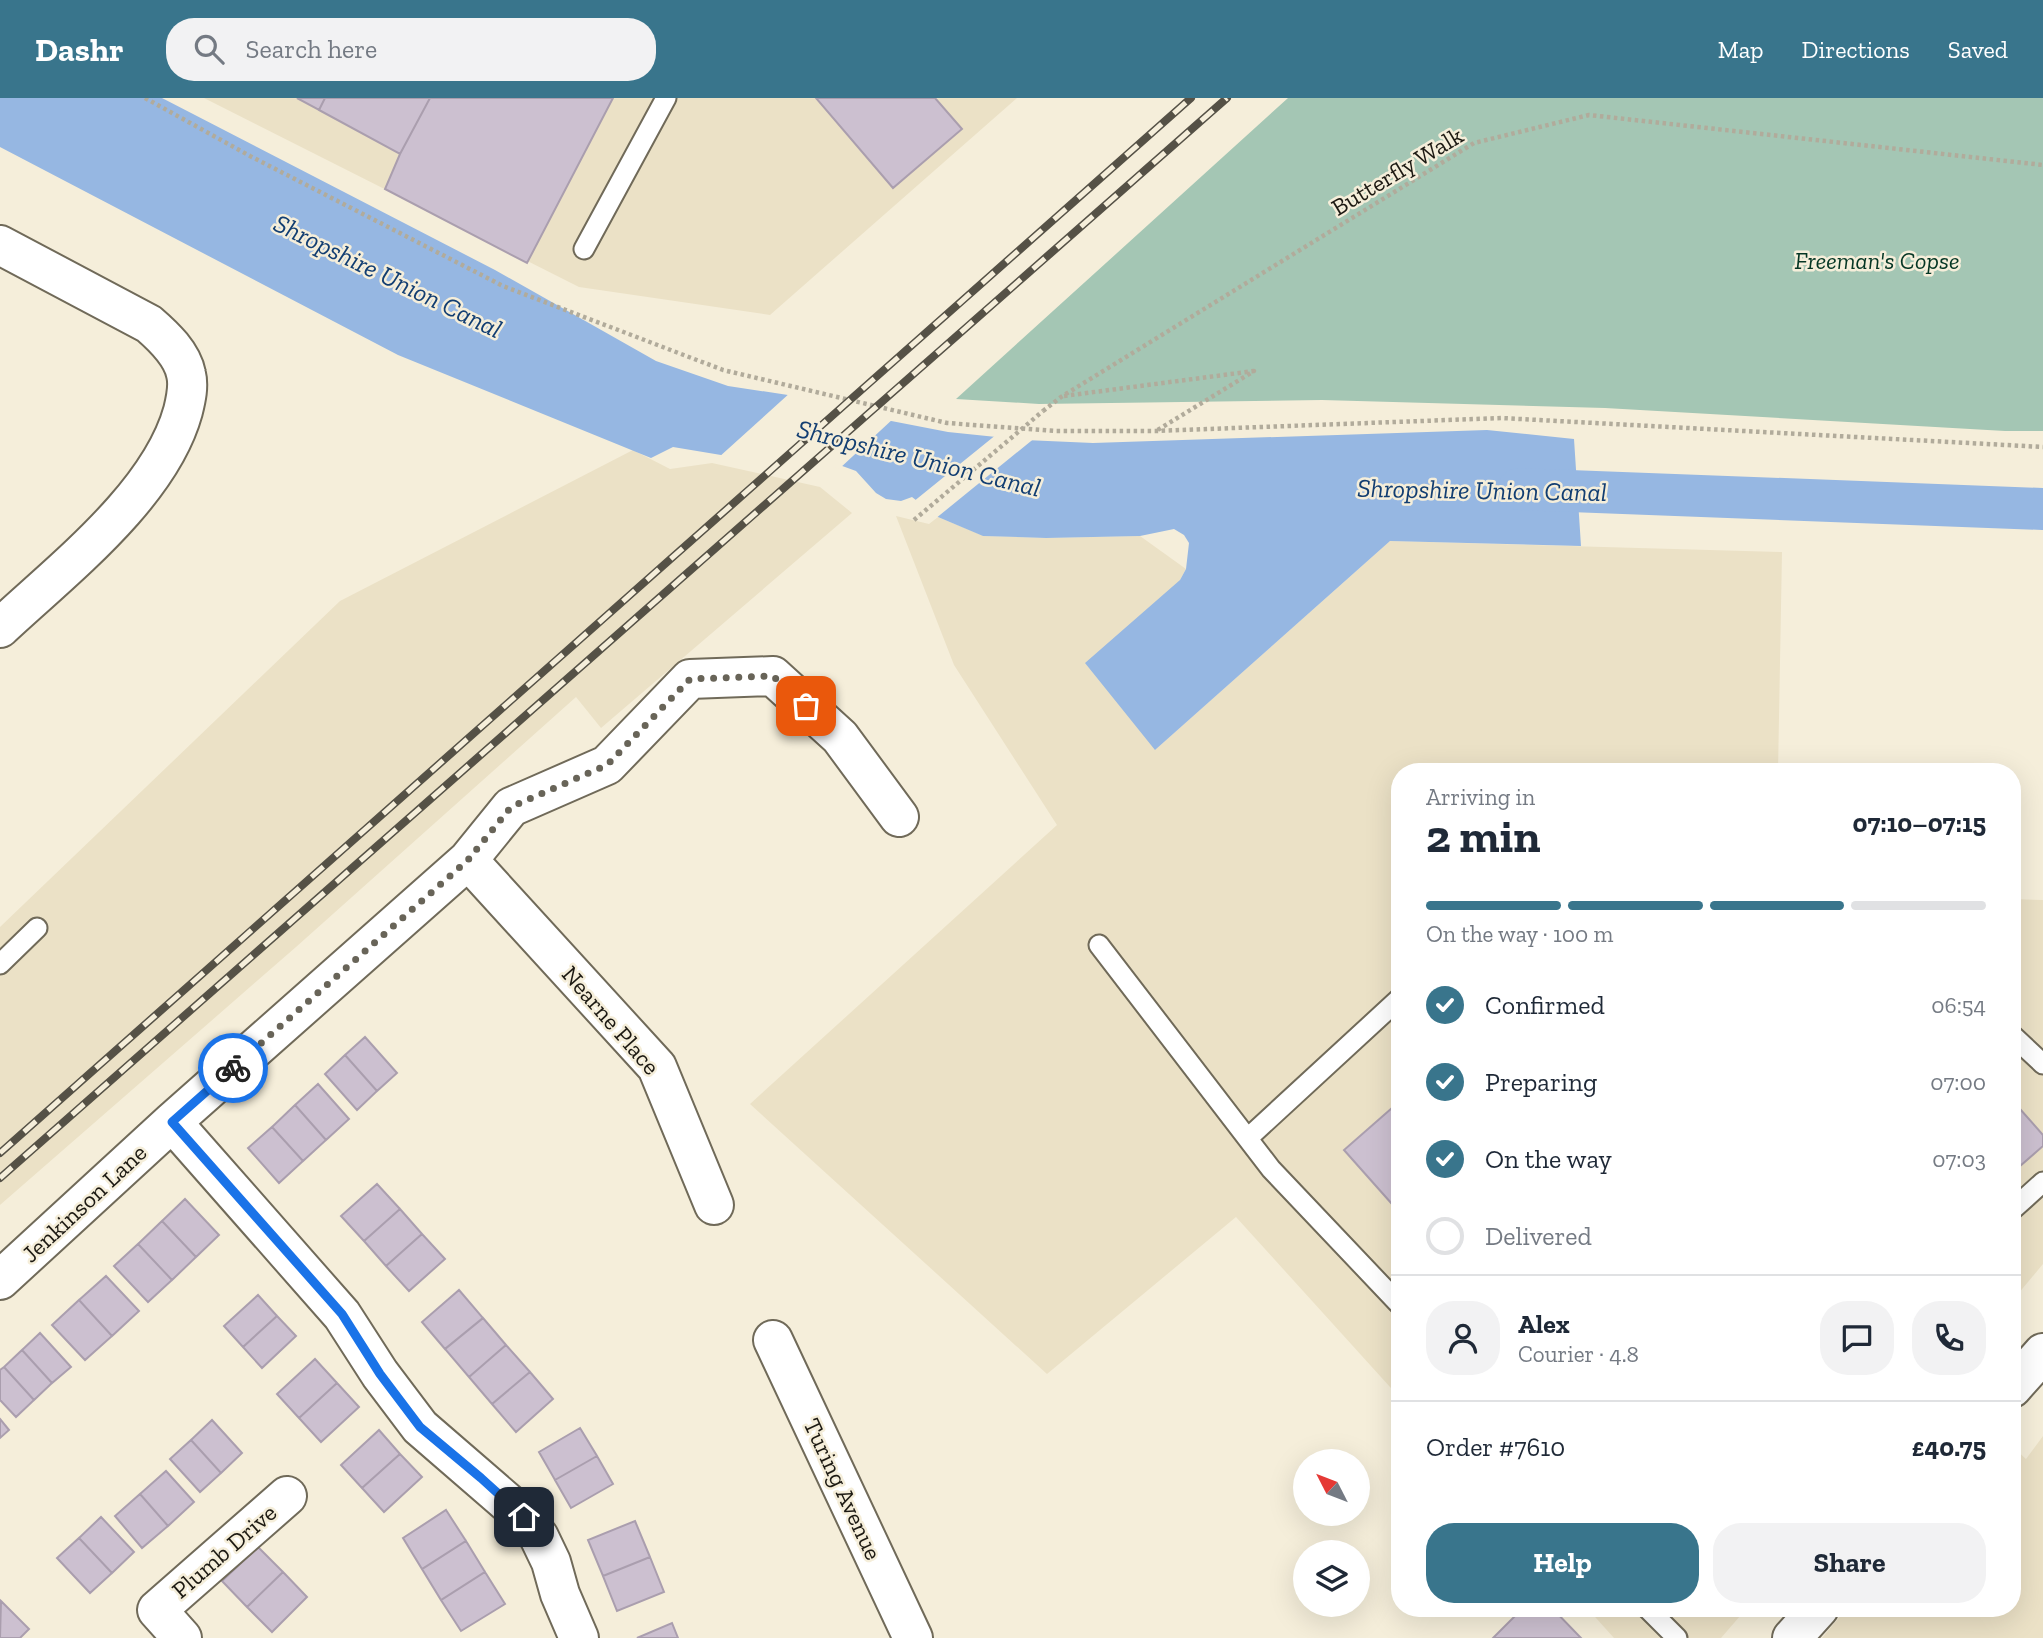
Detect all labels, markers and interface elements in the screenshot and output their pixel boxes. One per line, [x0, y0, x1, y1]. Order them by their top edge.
search box [166, 18, 656, 81]
text: Dashr [35, 30, 124, 69]
icon: search [190, 30, 228, 68]
text: Search here [246, 33, 377, 65]
text: Map [1718, 35, 1764, 64]
text: Directions [1802, 35, 1910, 64]
text: Saved [1948, 35, 2008, 64]
street label: Butterfly Walk [1326, 120, 1469, 222]
water label: Shropshire Union Canal [269, 207, 507, 345]
park label: Freeman's Copse [1795, 246, 1959, 275]
water label: Shropshire Union Canal [794, 412, 1044, 504]
water label: Shropshire Union Canal [1357, 472, 1607, 508]
pin [776, 676, 836, 736]
icon: bag [787, 687, 825, 725]
text: Arriving in [1426, 783, 1535, 811]
text: 07:10–07:15 [1853, 807, 1986, 839]
text: 2 min [1426, 809, 1541, 864]
text: On the way · 100 m [1426, 920, 1613, 948]
street label: Nearne Place [556, 960, 666, 1080]
icon: check [1426, 986, 1464, 1024]
text: Confirmed [1485, 989, 1605, 1021]
text: 06:54 [1931, 991, 1986, 1019]
courier [198, 1033, 268, 1103]
icon: bike [214, 1049, 252, 1087]
icon: check [1426, 1063, 1464, 1101]
text: Preparing [1485, 1066, 1597, 1098]
text: 07:00 [1930, 1068, 1986, 1096]
street label: Jenkinson Lane [16, 1138, 152, 1268]
icon: check [1426, 1140, 1464, 1178]
text: On the way [1485, 1143, 1612, 1175]
text: 07:03 [1932, 1145, 1986, 1173]
text: Delivered [1485, 1220, 1592, 1252]
button: person [1426, 1301, 1500, 1375]
button: chat [1820, 1301, 1894, 1375]
button: phone [1912, 1301, 1986, 1375]
text: Alex [1518, 1308, 1570, 1340]
text: Courier · 4.8 [1518, 1340, 1639, 1368]
street label: Turing Avenue [798, 1414, 888, 1564]
text: Order #7610 [1426, 1431, 1565, 1463]
text: £40.75 [1912, 1431, 1986, 1463]
north arrow [1293, 1449, 1370, 1526]
map controls [1293, 1449, 1370, 1617]
pin [494, 1487, 554, 1547]
street label: Plumb Drive [166, 1498, 282, 1604]
icon: home [505, 1498, 543, 1536]
button: Help [1426, 1523, 1699, 1603]
button: Share [1713, 1523, 1986, 1603]
button: layers [1293, 1540, 1370, 1617]

